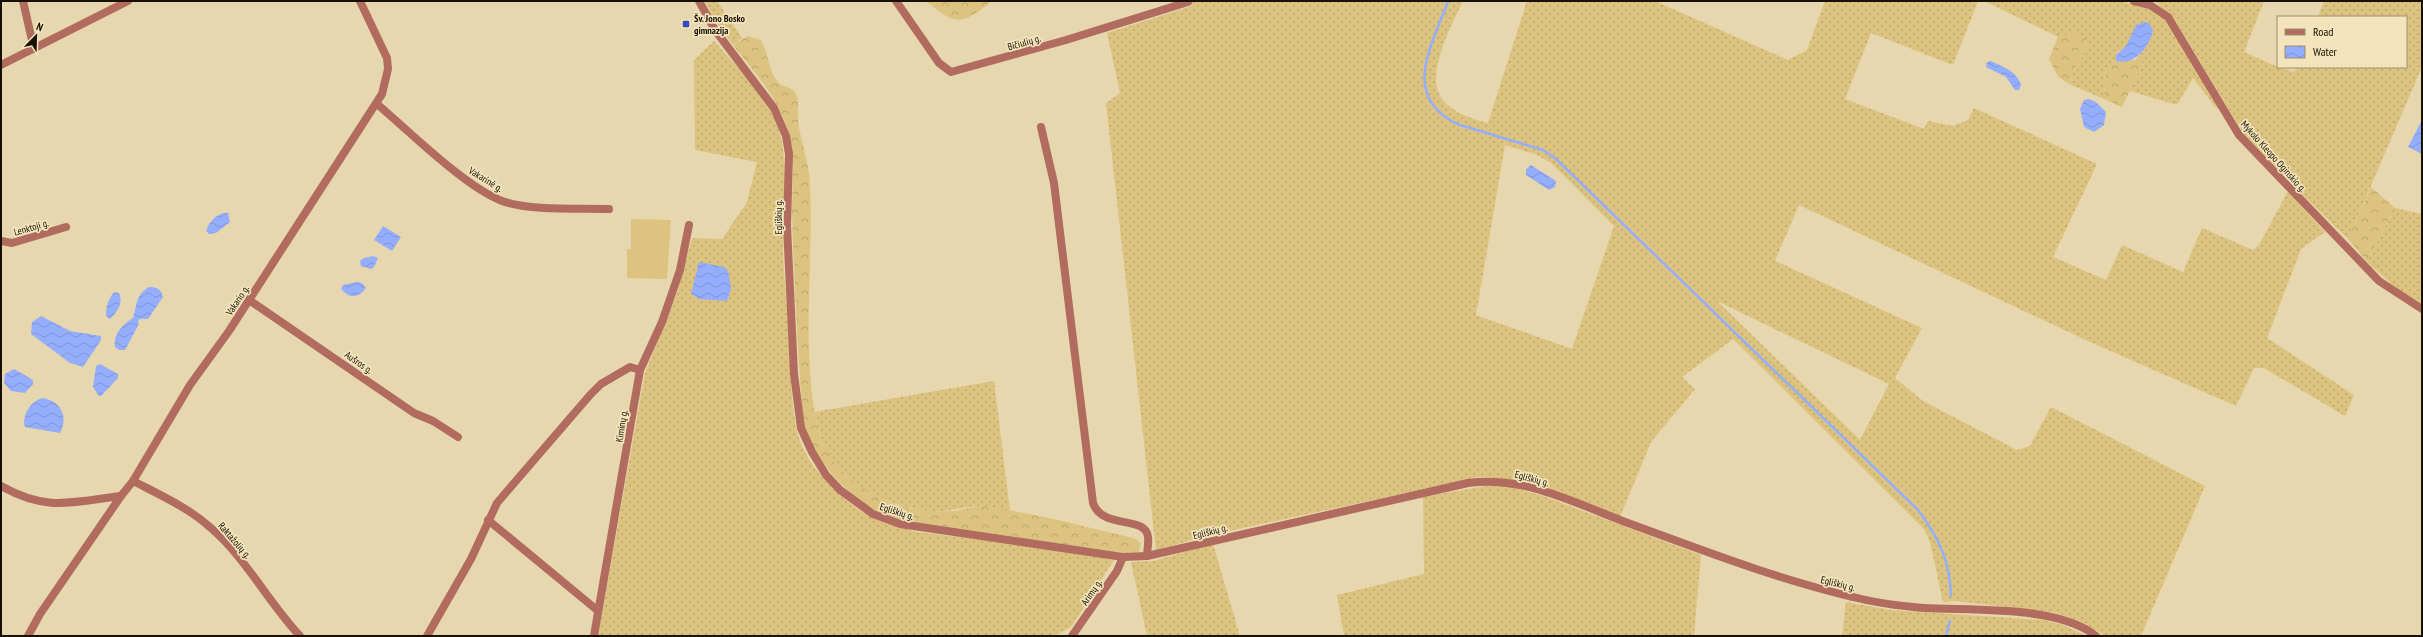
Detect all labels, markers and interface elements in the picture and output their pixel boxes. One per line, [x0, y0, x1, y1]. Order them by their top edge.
place label: Šv. Jono Bosko gimnazija [694, 12, 746, 37]
north arrow [16, 16, 56, 56]
legend [2277, 16, 2407, 68]
text: N [34, 19, 45, 34]
marker: Šv. Jono Bosko gimnazija [681, 19, 691, 29]
text: Road [2313, 24, 2333, 39]
street label: Bičiulių g. [1006, 31, 1042, 53]
text: Water [2313, 44, 2338, 59]
street label: Mykolo Kleopo Oginskio g. [2238, 118, 2309, 195]
street label: Vakarinė g. [465, 163, 505, 195]
street label: Egliškių g. [772, 199, 785, 235]
street label: Lenktoji g. [12, 216, 50, 239]
street label: Vakario g. [222, 282, 252, 319]
street label: Aušros g. [342, 348, 375, 377]
street label: Kiminų g. [613, 409, 631, 443]
street label: Egliškių g. [1513, 468, 1551, 489]
street label: Egliškių g. [878, 500, 916, 523]
street label: Raktažolių g. [215, 519, 254, 561]
street label: Egliškių g. [1192, 521, 1229, 542]
street label: Egliškių g. [1819, 573, 1857, 594]
street label: Arimų g. [1078, 577, 1105, 608]

